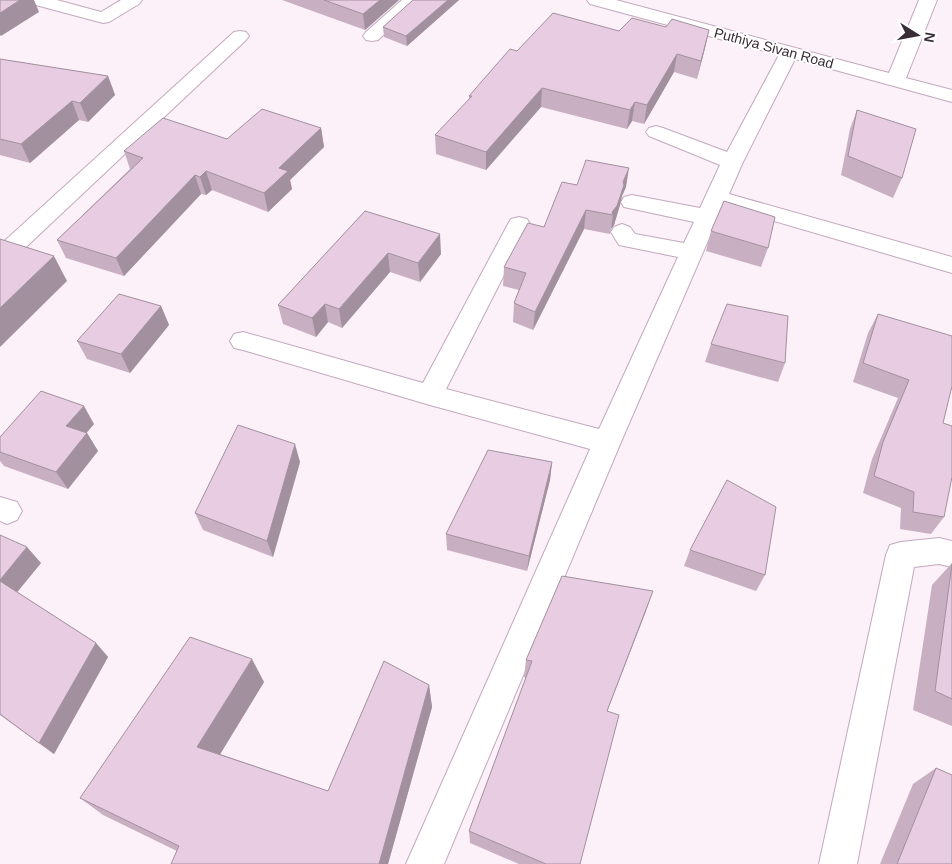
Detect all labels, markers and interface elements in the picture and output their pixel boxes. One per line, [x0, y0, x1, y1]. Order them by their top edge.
north arrow [892, 10, 942, 60]
street label: Puthiya Sivan Road [713, 24, 835, 72]
text: N [921, 31, 939, 44]

